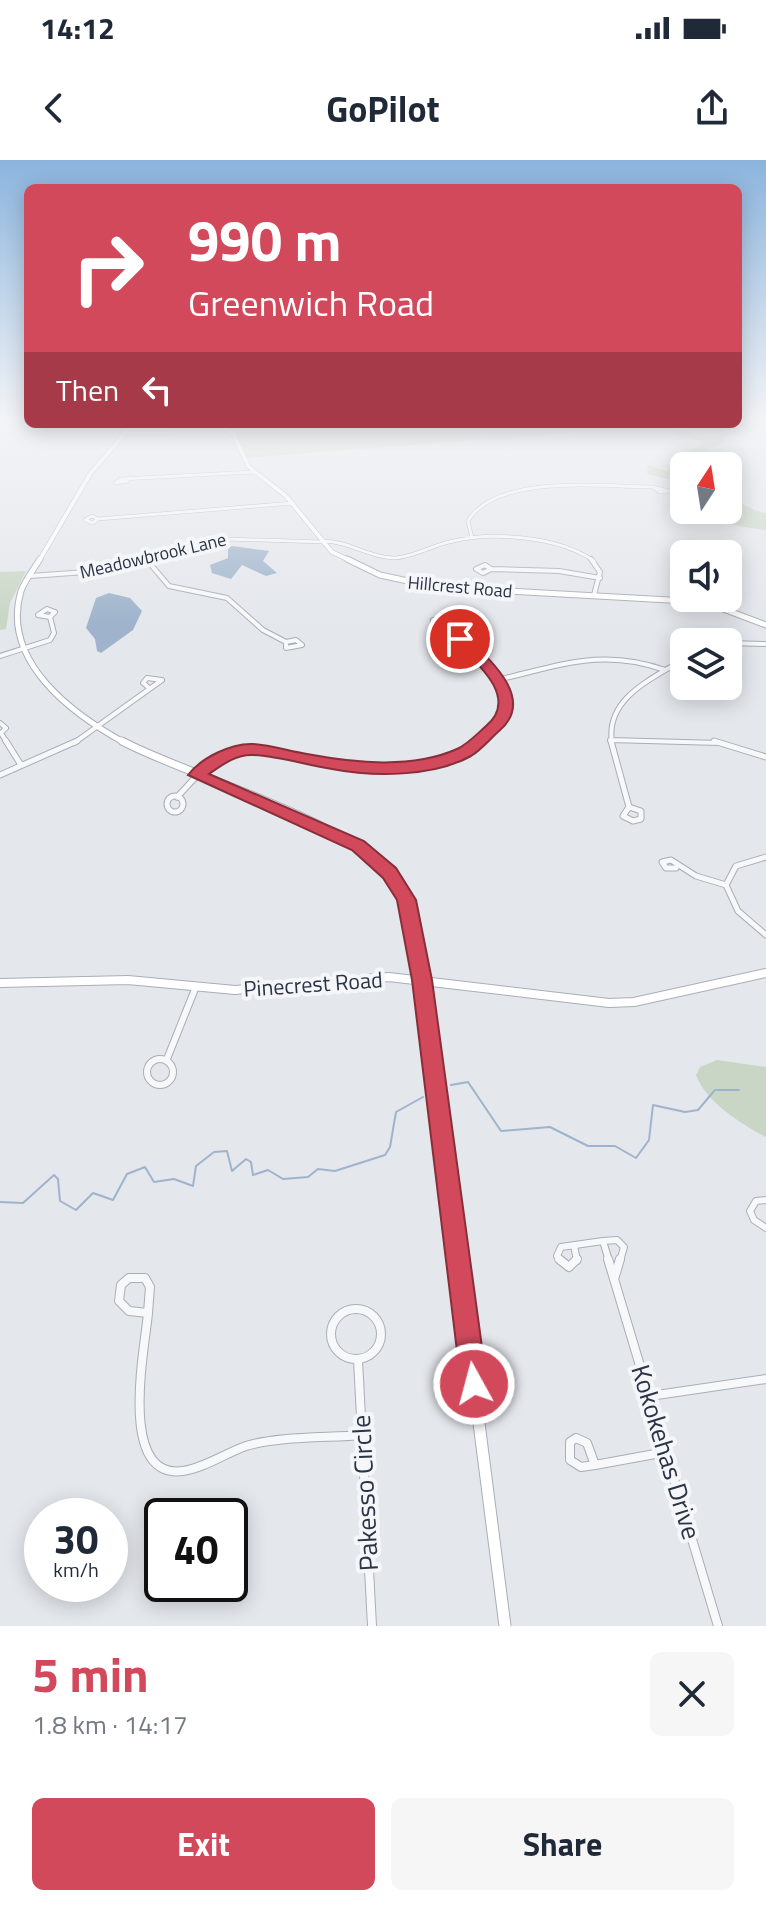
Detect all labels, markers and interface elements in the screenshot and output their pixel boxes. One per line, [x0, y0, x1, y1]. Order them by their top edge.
text: 14:12 [40, 5, 115, 51]
text: GoPilot [326, 81, 440, 136]
icon: back [32, 86, 76, 130]
icon: share [690, 86, 734, 130]
text: 990 m [188, 198, 341, 283]
icon: right [56, 216, 160, 320]
text: Greenwich Road [188, 275, 434, 330]
text: Then [56, 367, 119, 413]
icon: left [135, 368, 179, 412]
north arrow [670, 452, 742, 524]
map controls [670, 452, 742, 700]
street label: Meadowbrook Lane [77, 526, 229, 585]
button: sound [670, 540, 742, 612]
street label: Hillcrest Road [407, 568, 514, 605]
pin [426, 605, 494, 673]
icon: arrive [438, 617, 482, 661]
button: layers [670, 628, 742, 700]
street label: Pinecrest Road [242, 962, 384, 1006]
position arrow [432, 1342, 516, 1426]
street label: Kokokehas Drive [621, 1360, 712, 1544]
street label: Pakesso Circle [341, 1414, 388, 1572]
speed limit sign: 40 [144, 1498, 248, 1602]
text: 30 [54, 1509, 98, 1570]
text: km/h [53, 1554, 99, 1585]
text: 5 min [32, 1638, 149, 1711]
button: close [650, 1652, 734, 1736]
text: 1.8 km · 14:17 [32, 1705, 188, 1744]
button: Exit [32, 1798, 375, 1890]
button: Share [391, 1798, 734, 1890]

